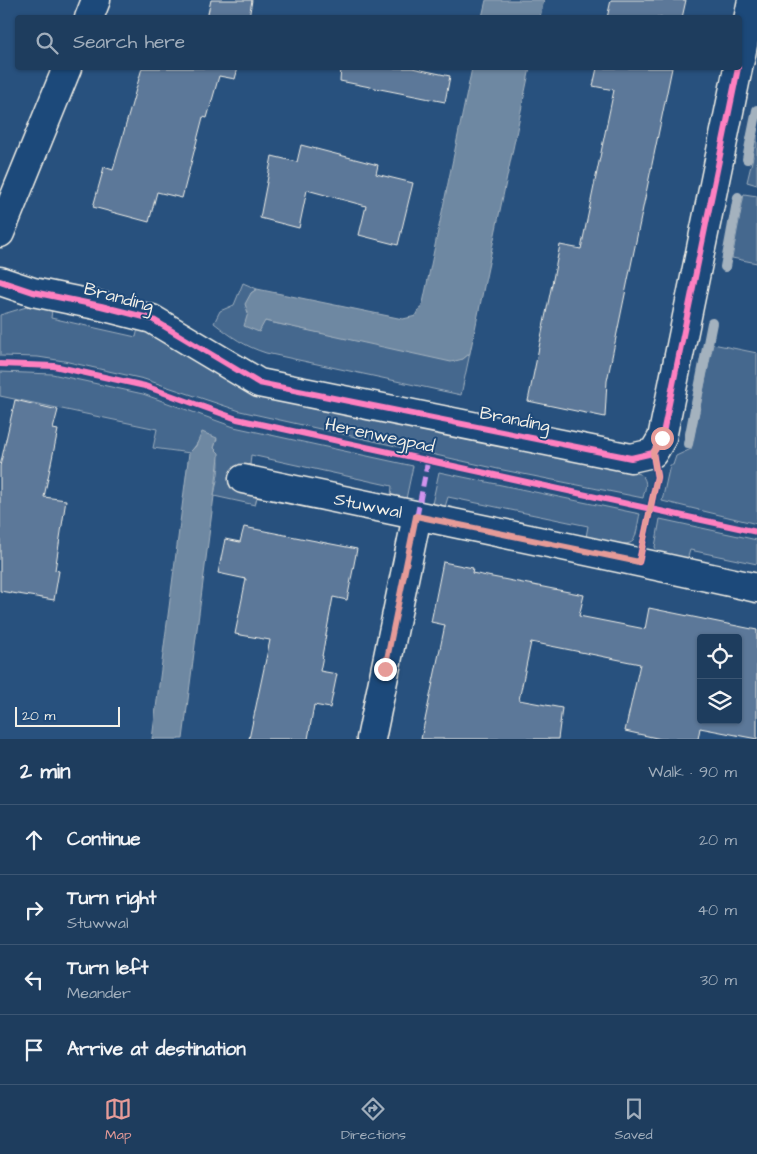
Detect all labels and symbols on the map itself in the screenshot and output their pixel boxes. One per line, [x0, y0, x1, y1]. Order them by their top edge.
street label: Branding [81, 276, 156, 320]
street label: Branding [477, 400, 552, 440]
street label: Herenwegpad [323, 412, 437, 460]
route start [651, 427, 674, 450]
street label: Stuwwal [332, 486, 405, 525]
route end [374, 658, 397, 681]
scale bar [15, 704, 120, 727]

